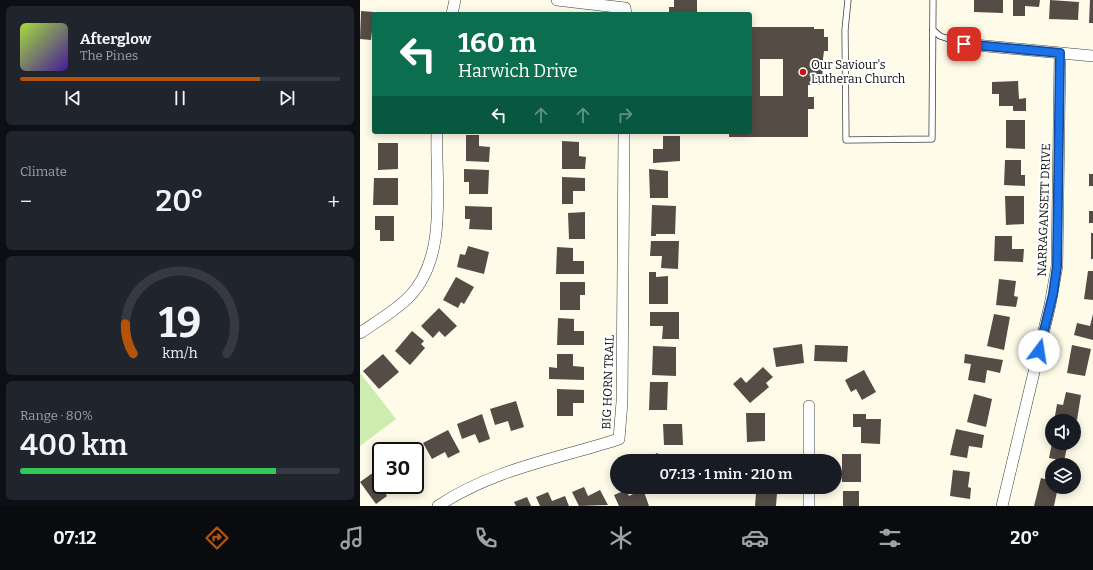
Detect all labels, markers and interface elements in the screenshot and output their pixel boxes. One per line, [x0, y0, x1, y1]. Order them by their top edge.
text: 160 m [458, 26, 536, 59]
pin [947, 27, 981, 61]
icon: left [392, 28, 444, 80]
text: Afterglow [80, 30, 151, 48]
icon: arrive [953, 33, 975, 55]
text: The Pines [80, 48, 138, 63]
place label: Our Saviour's Lutheran Church [811, 58, 906, 86]
text: Harwich Drive [458, 60, 578, 82]
marker: Our Saviour's Lutheran Church [798, 67, 808, 77]
icon: previous [62, 87, 84, 109]
icon: pause [169, 87, 191, 109]
icon: next [276, 87, 298, 109]
icon: left [488, 104, 510, 126]
icon: ahead [530, 104, 552, 126]
icon: ahead [572, 104, 594, 126]
icon: right [614, 104, 636, 126]
street label: NARRAGANSETT DRIVE [1035, 143, 1053, 277]
text: Climate [20, 164, 67, 179]
text: 20° [155, 183, 204, 219]
text: − [20, 188, 32, 215]
text: + [327, 188, 340, 215]
text: 19 [159, 297, 201, 347]
position arrow [1018, 330, 1060, 372]
street label: BIG HORN TRAIL [599, 334, 617, 430]
text: km/h [162, 344, 198, 361]
text: Range · 80% [20, 408, 93, 423]
map controls [1045, 414, 1081, 494]
button: sound [1045, 414, 1081, 450]
text: 400 km [20, 427, 128, 463]
speed limit sign: 30 [372, 442, 424, 494]
button: layers [1045, 458, 1081, 494]
text: 07:13 · 1 min · 210 m [660, 465, 792, 483]
icon: directions [203, 524, 231, 552]
icon: music [338, 524, 366, 552]
icon: phone [472, 524, 500, 552]
icon: climate [607, 524, 635, 552]
icon: car [741, 524, 769, 552]
icon: filters [876, 524, 904, 552]
text: 07:12 [53, 527, 96, 549]
text: 20° [1010, 527, 1040, 549]

